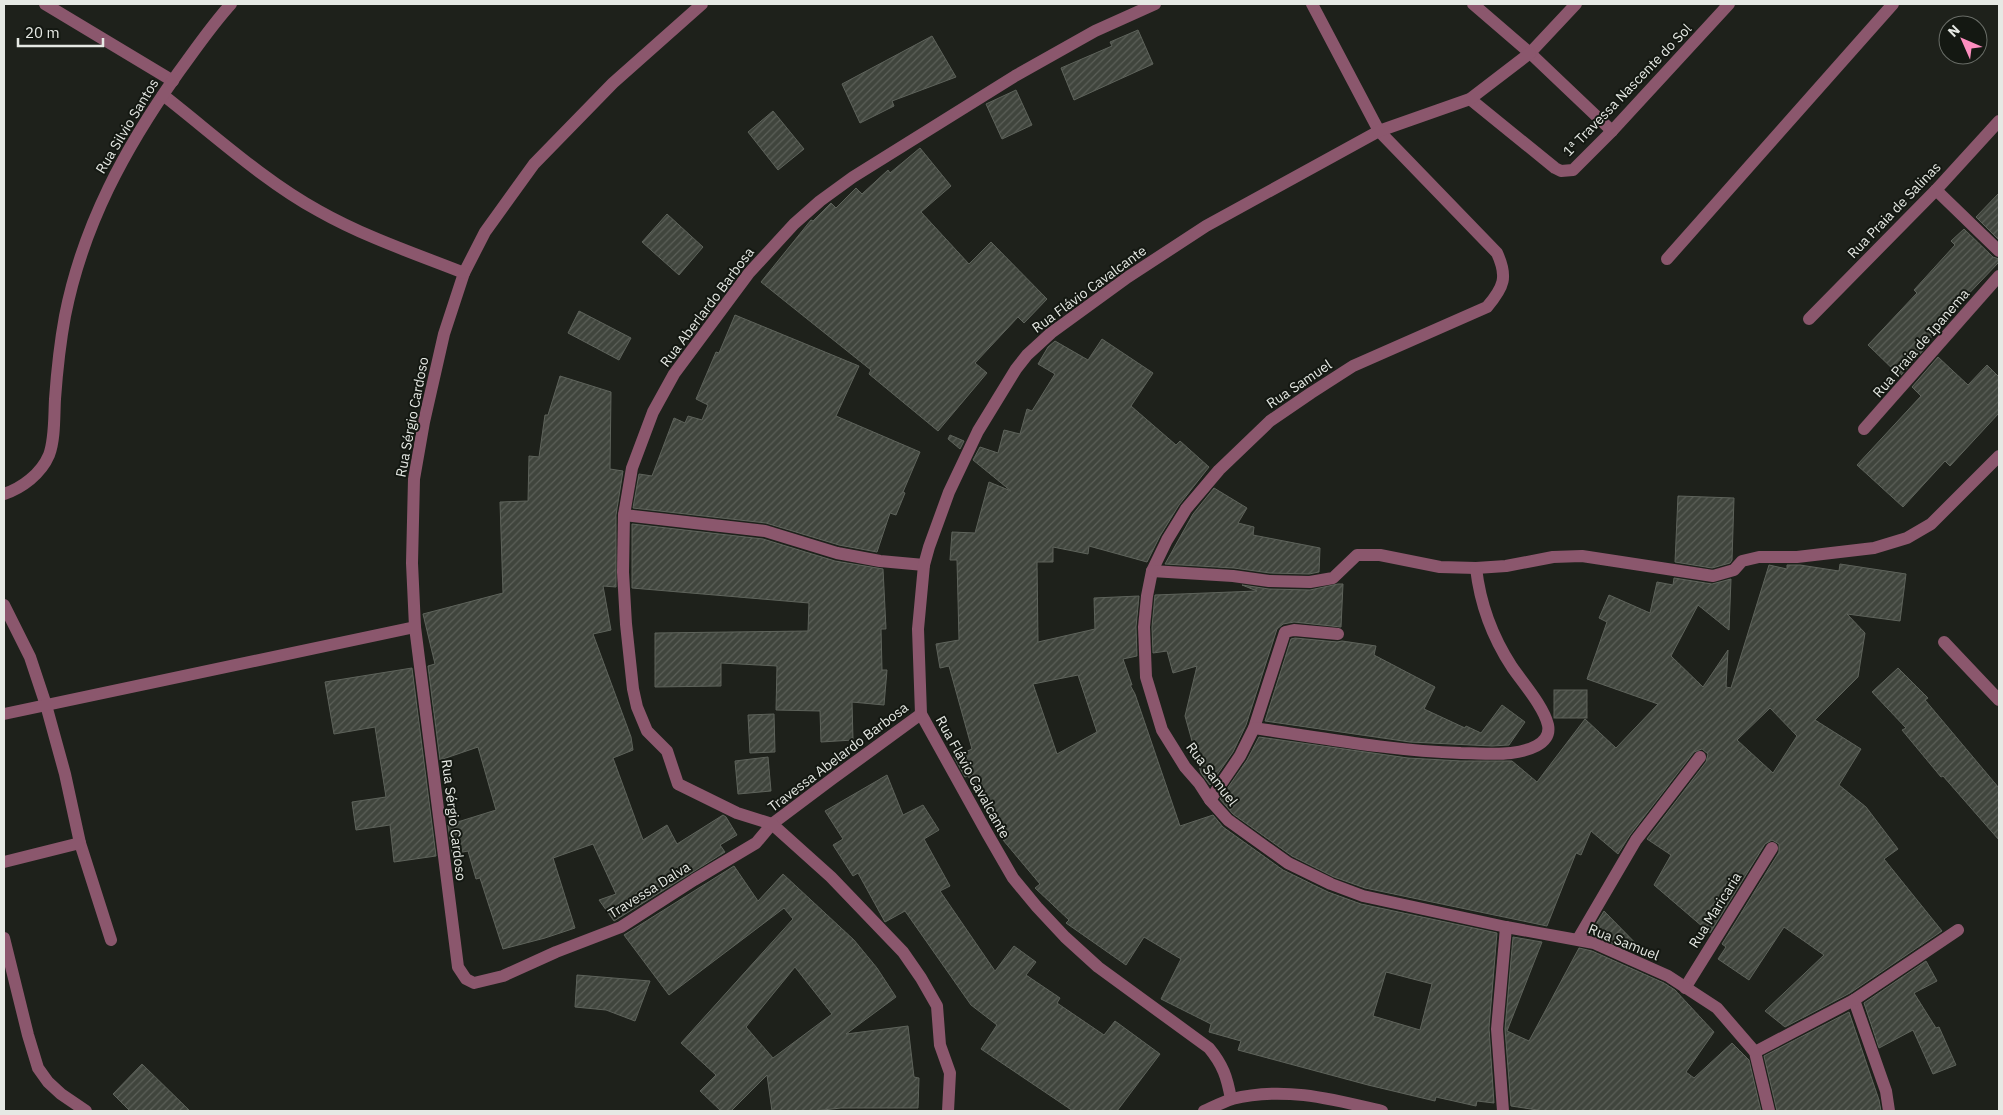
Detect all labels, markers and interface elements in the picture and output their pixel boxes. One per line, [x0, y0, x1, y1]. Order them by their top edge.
scale bar [18, 15, 102, 47]
north arrow [1938, 15, 1988, 65]
street label: 1ª Travessa Nascente do Sol [1559, 20, 1695, 160]
text: N [1944, 21, 1964, 41]
text: 20 m [25, 23, 60, 42]
street label: Rua Silvio Santos [92, 75, 163, 177]
street label: Rua Praia de Salinas [1843, 158, 1945, 262]
street label: Rua Flávio Cavalcante [1028, 241, 1150, 337]
street label: Rua Aberlardo Barbosa [656, 243, 758, 370]
street label: Rua Praia de Ipanema [1869, 284, 1974, 401]
street label: Rua Sérgio Cardoso [392, 355, 433, 479]
street label: Rua Samuel [1263, 355, 1335, 412]
street label: Travessa Abelardo Barbosa [764, 698, 912, 816]
street label: Rua Flávio Cavalcante [932, 713, 1014, 842]
street label: Rua Samuel [1182, 739, 1242, 810]
street label: Rua Sérgio Cardoso [438, 758, 470, 882]
street label: Travessa Dalva [605, 857, 694, 922]
street label: Rua Maricaria [1685, 868, 1746, 951]
street label: Rua Samuel [1586, 920, 1662, 964]

